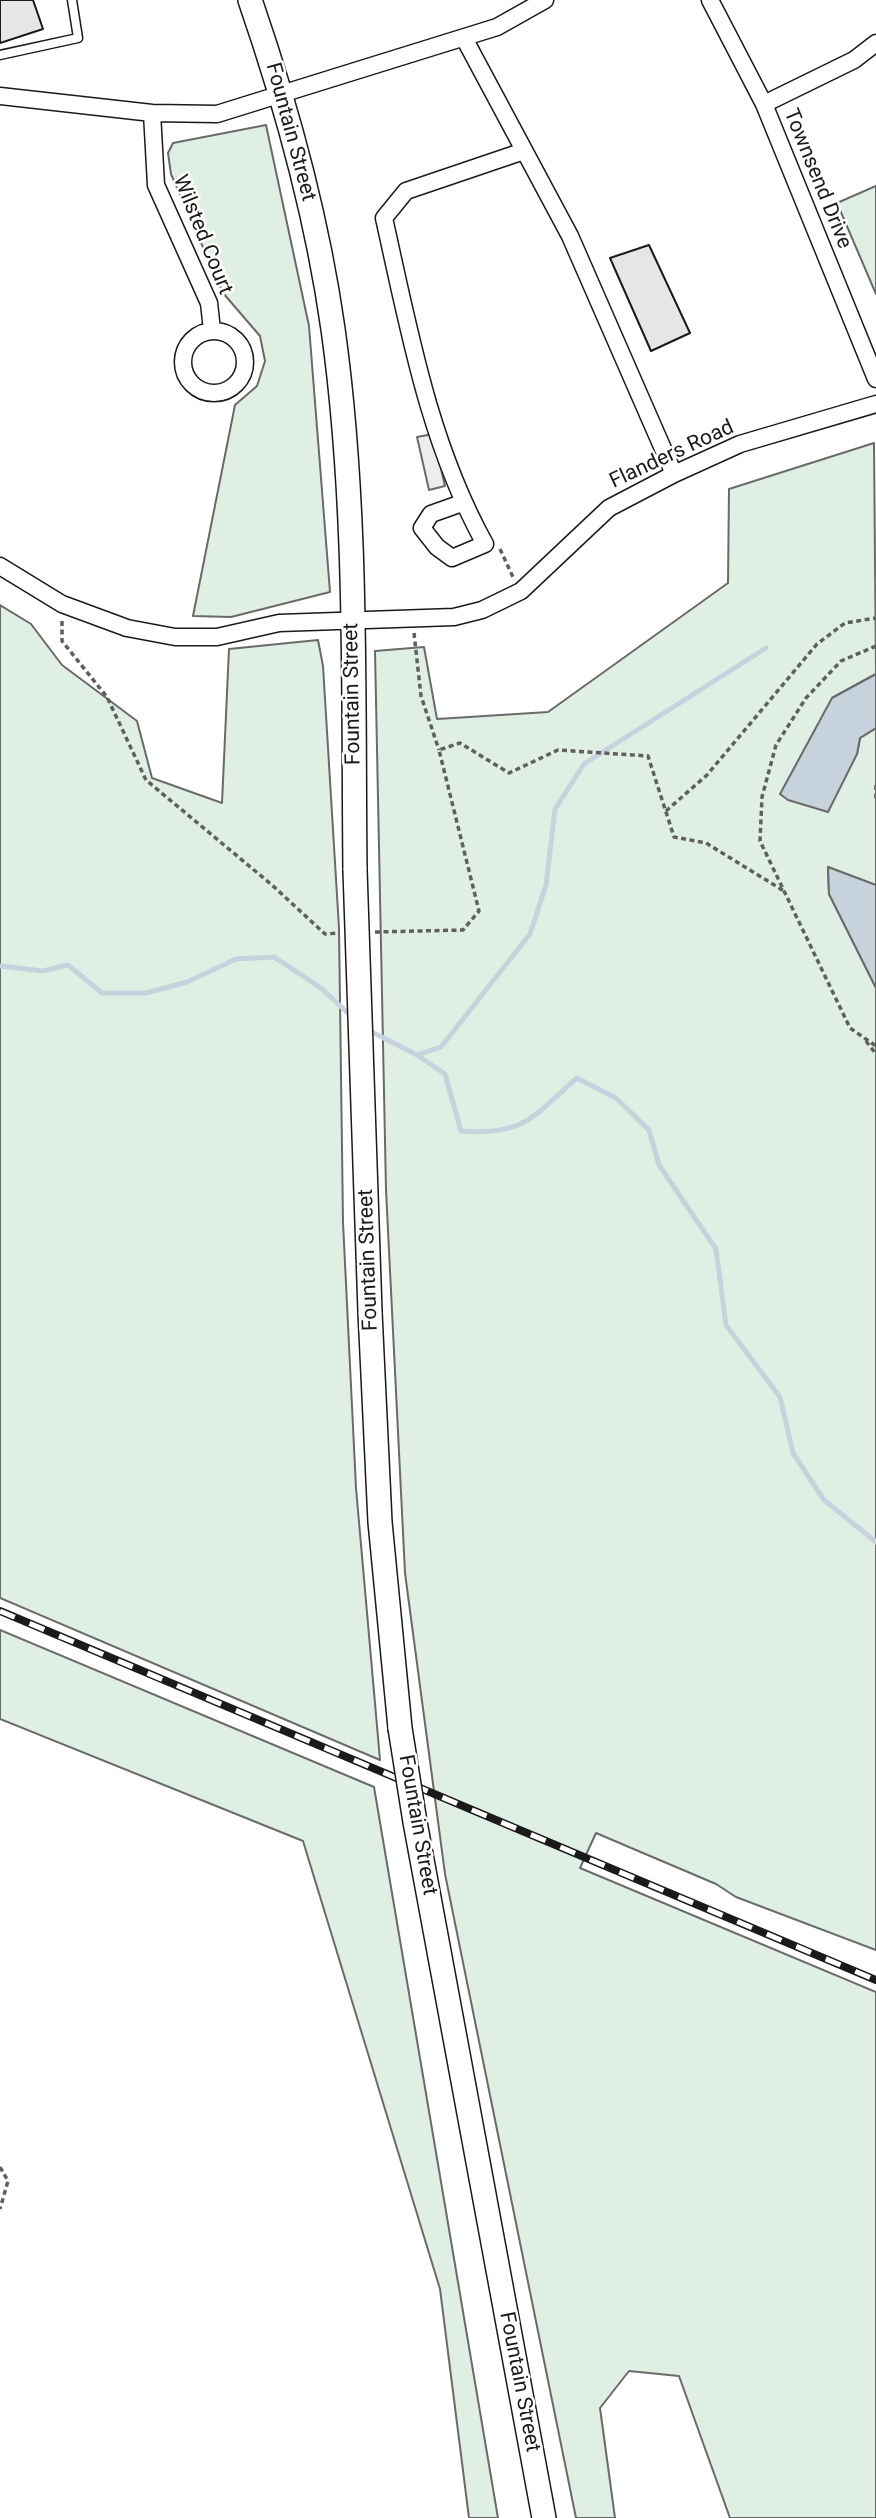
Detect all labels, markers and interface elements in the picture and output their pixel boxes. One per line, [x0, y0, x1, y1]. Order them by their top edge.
street label: Fountain Street [259, 60, 321, 204]
street label: Townsend Drive [777, 105, 857, 253]
street label: Wilsted Court [167, 172, 237, 298]
street label: Flanders Road [606, 415, 738, 495]
street label: Fountain Street [339, 623, 367, 765]
street label: Fountain Street [354, 1189, 384, 1331]
street label: Fountain Street [392, 1753, 442, 1897]
street label: Fountain Street [493, 2310, 545, 2454]

